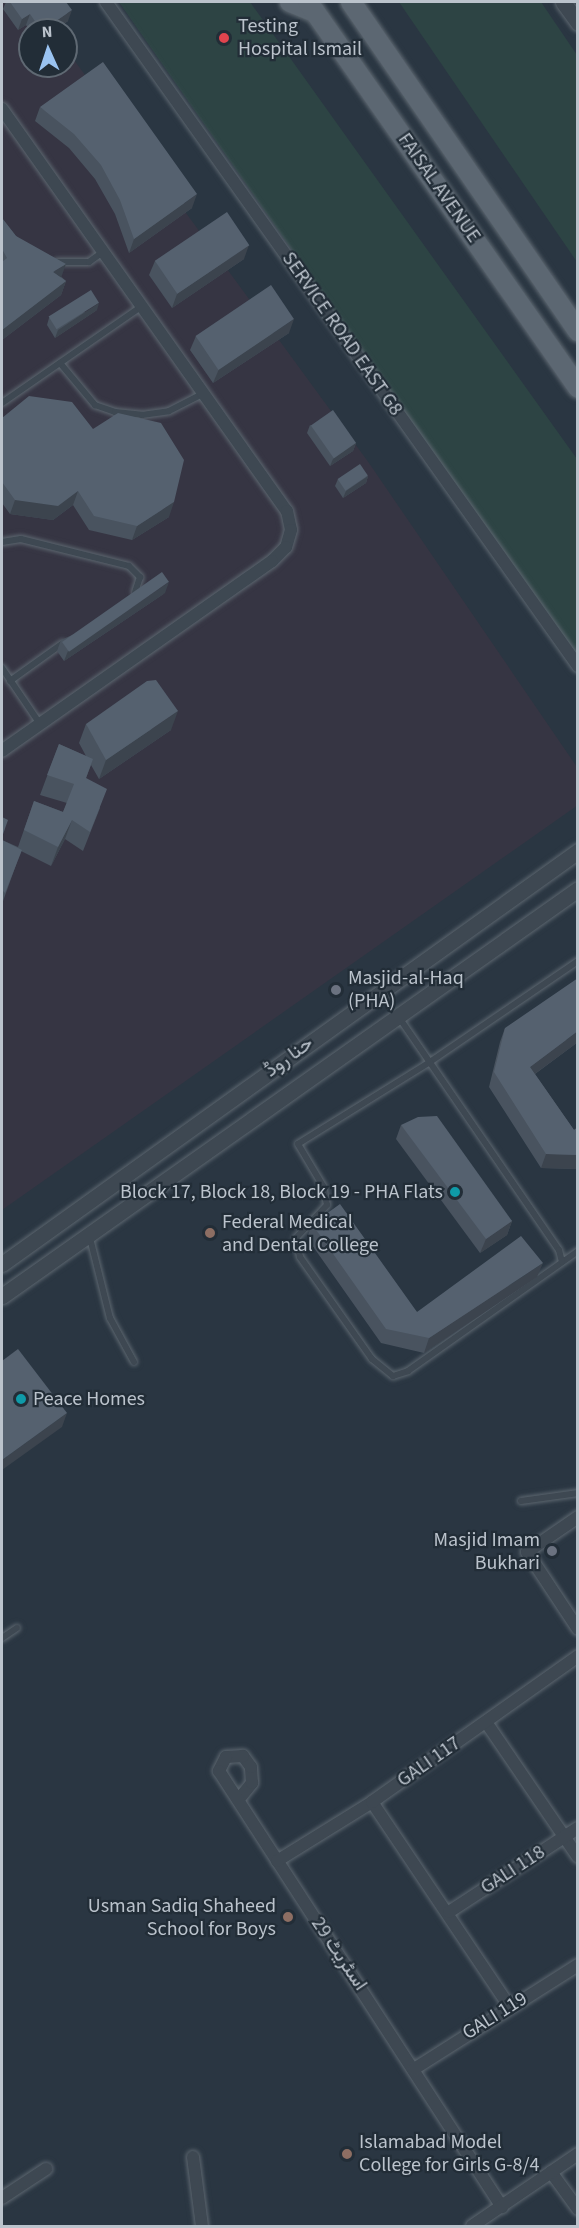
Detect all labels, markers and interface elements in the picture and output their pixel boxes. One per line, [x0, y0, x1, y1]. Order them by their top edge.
place label: Testing Hospital Ismail [238, 14, 362, 61]
north arrow [18, 18, 78, 78]
text: N [41, 21, 53, 43]
marker: Testing Hospital Ismail [215, 29, 233, 47]
street label: FAISAL AVENUE [392, 129, 486, 247]
street label: SERVICE ROAD EAST G8 [276, 247, 408, 421]
place label: Masjid-al-Haq (PHA) [348, 966, 464, 1013]
marker: Masjid-al-Haq (PHA) [329, 983, 343, 997]
street label: حنا روڈ [260, 1031, 318, 1083]
place label: Block 17, Block 18, Block 19 - PHA Flats [120, 1180, 443, 1204]
marker: Block 17, Block 18, Block 19 - PHA Flats [448, 1185, 462, 1199]
place label: Federal Medical and Dental College [222, 1210, 379, 1257]
marker: Federal Medical and Dental College [203, 1226, 217, 1240]
place label: Peace Homes [33, 1387, 145, 1411]
marker: Peace Homes [14, 1392, 28, 1406]
place label: Masjid Imam Bukhari [434, 1528, 540, 1575]
marker: Masjid Imam Bukhari [545, 1544, 559, 1558]
street label: GALI 117 [393, 1732, 465, 1792]
street label: GALI 118 [476, 1840, 550, 1900]
place label: Usman Sadiq Shaheed School for Boys [88, 1894, 276, 1941]
marker: Usman Sadiq Shaheed School for Boys [281, 1910, 295, 1924]
street label: اسٹریٹ 29 [306, 1913, 372, 1995]
street label: GALI 119 [458, 1987, 532, 2045]
place label: Islamabad Model College for Girls G-8/4 [359, 2130, 539, 2177]
marker: Islamabad Model College for Girls G-8/4 [340, 2147, 354, 2161]

